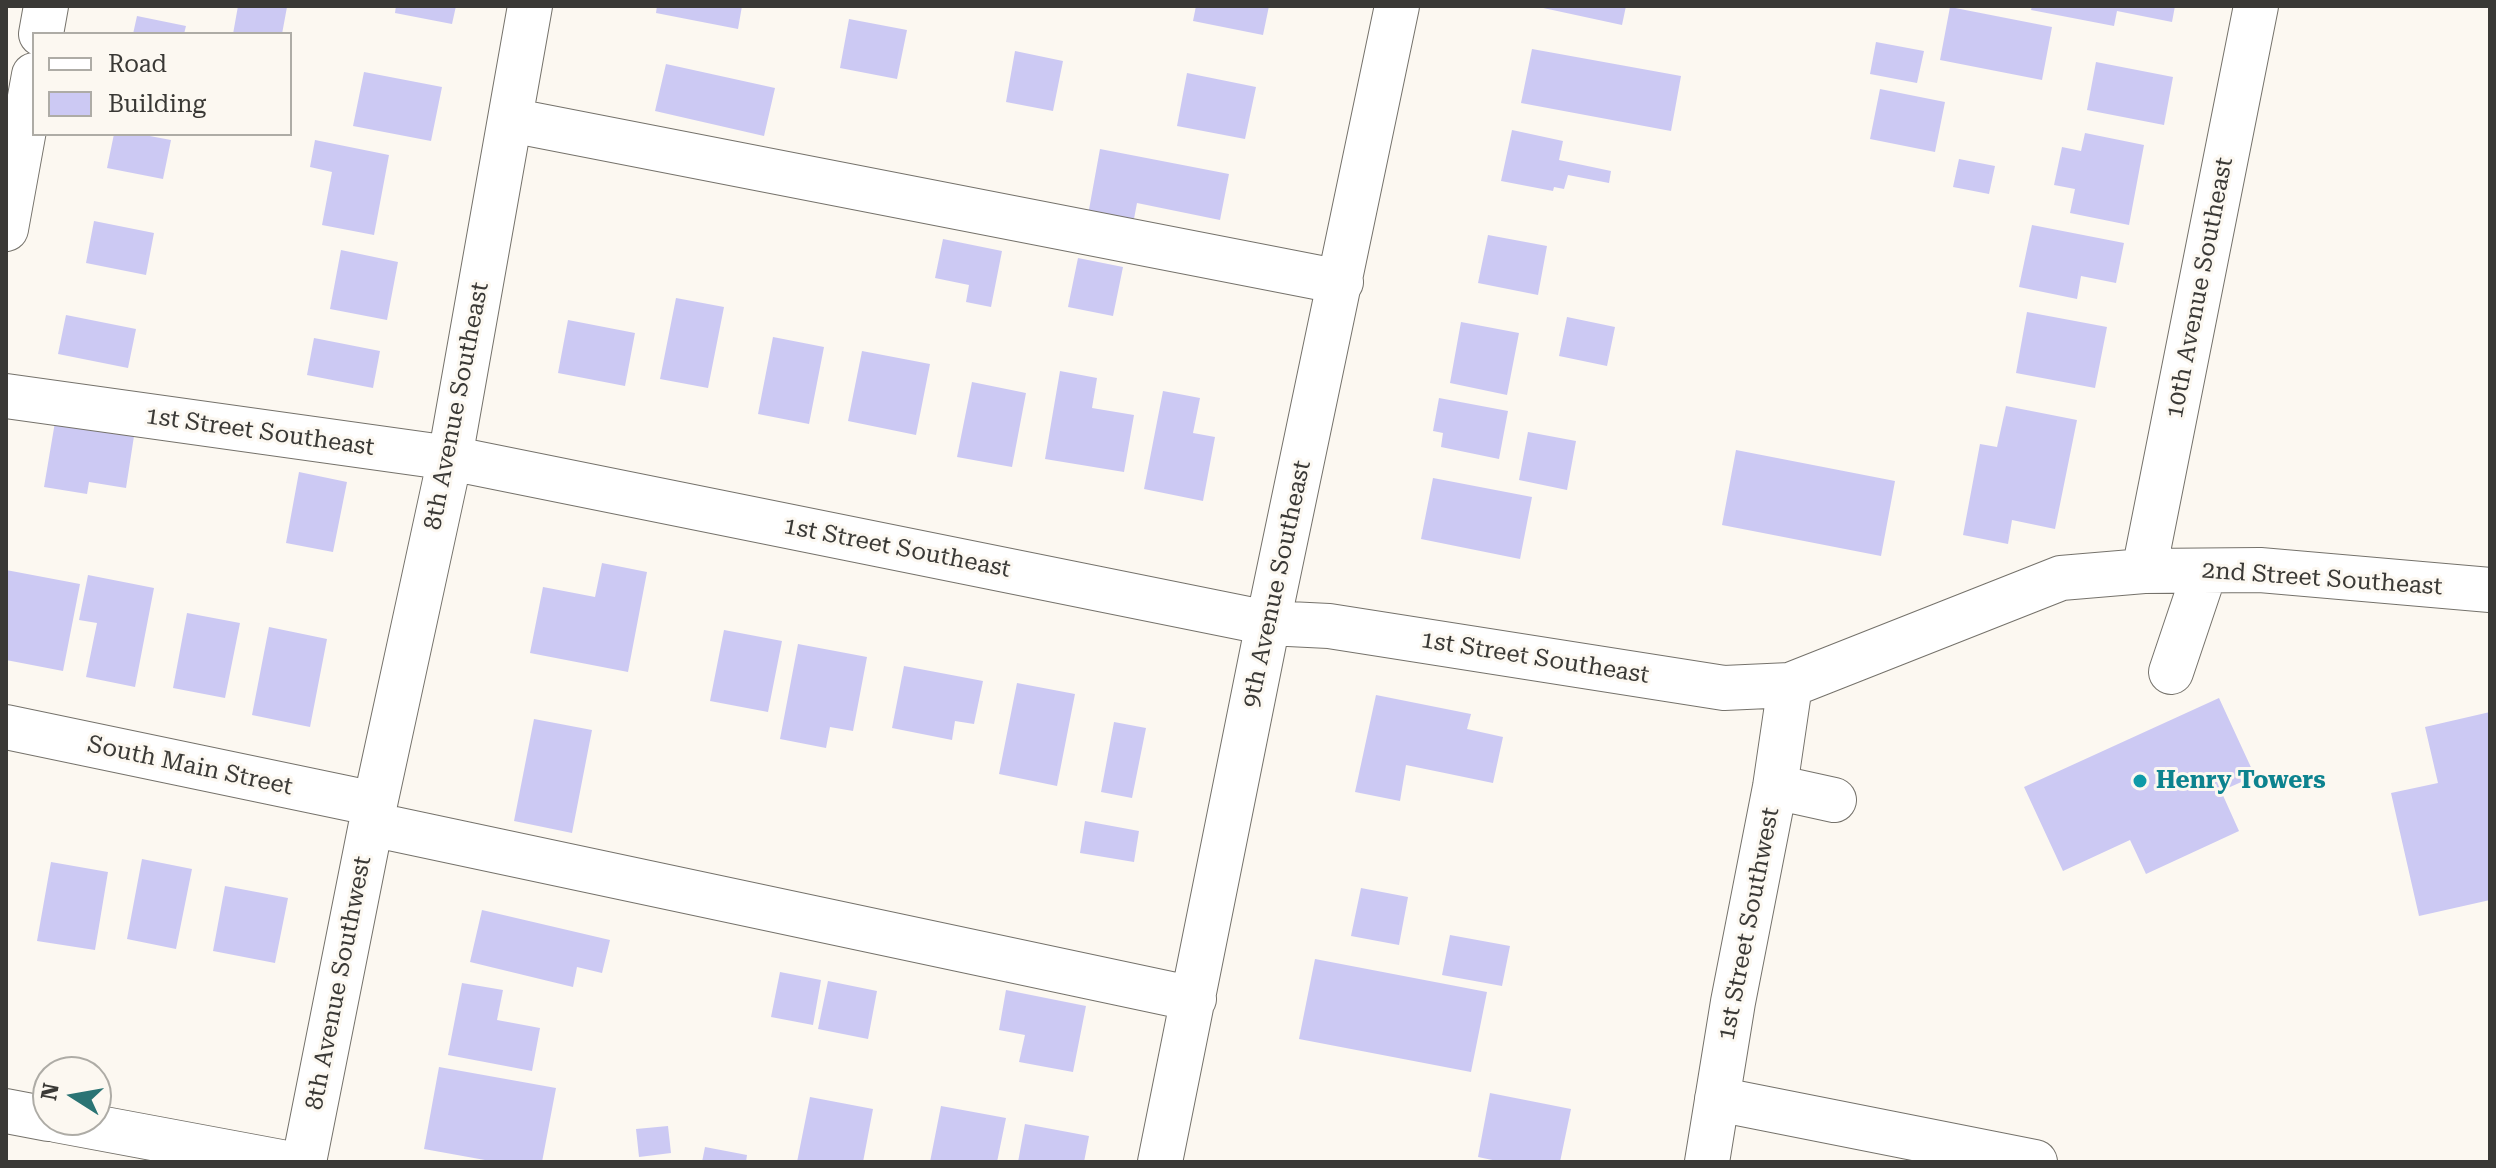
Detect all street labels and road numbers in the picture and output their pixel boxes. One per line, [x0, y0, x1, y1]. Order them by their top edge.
street label: 10th Avenue Southeast [2161, 155, 2239, 421]
street label: 8th Avenue Southeast [419, 280, 495, 532]
street label: 1st Street Southeast [144, 402, 376, 462]
street label: 9th Avenue Southeast [1237, 458, 1317, 710]
street label: 1st Street Southeast [781, 512, 1013, 584]
street label: 2nd Street Southeast [2201, 556, 2443, 602]
street label: 1st Street Southeast [1419, 626, 1651, 690]
street label: South Main Street [85, 730, 295, 802]
street label: 1st Street Southwest [1712, 805, 1786, 1043]
street label: 8th Avenue Southwest [300, 854, 378, 1112]

